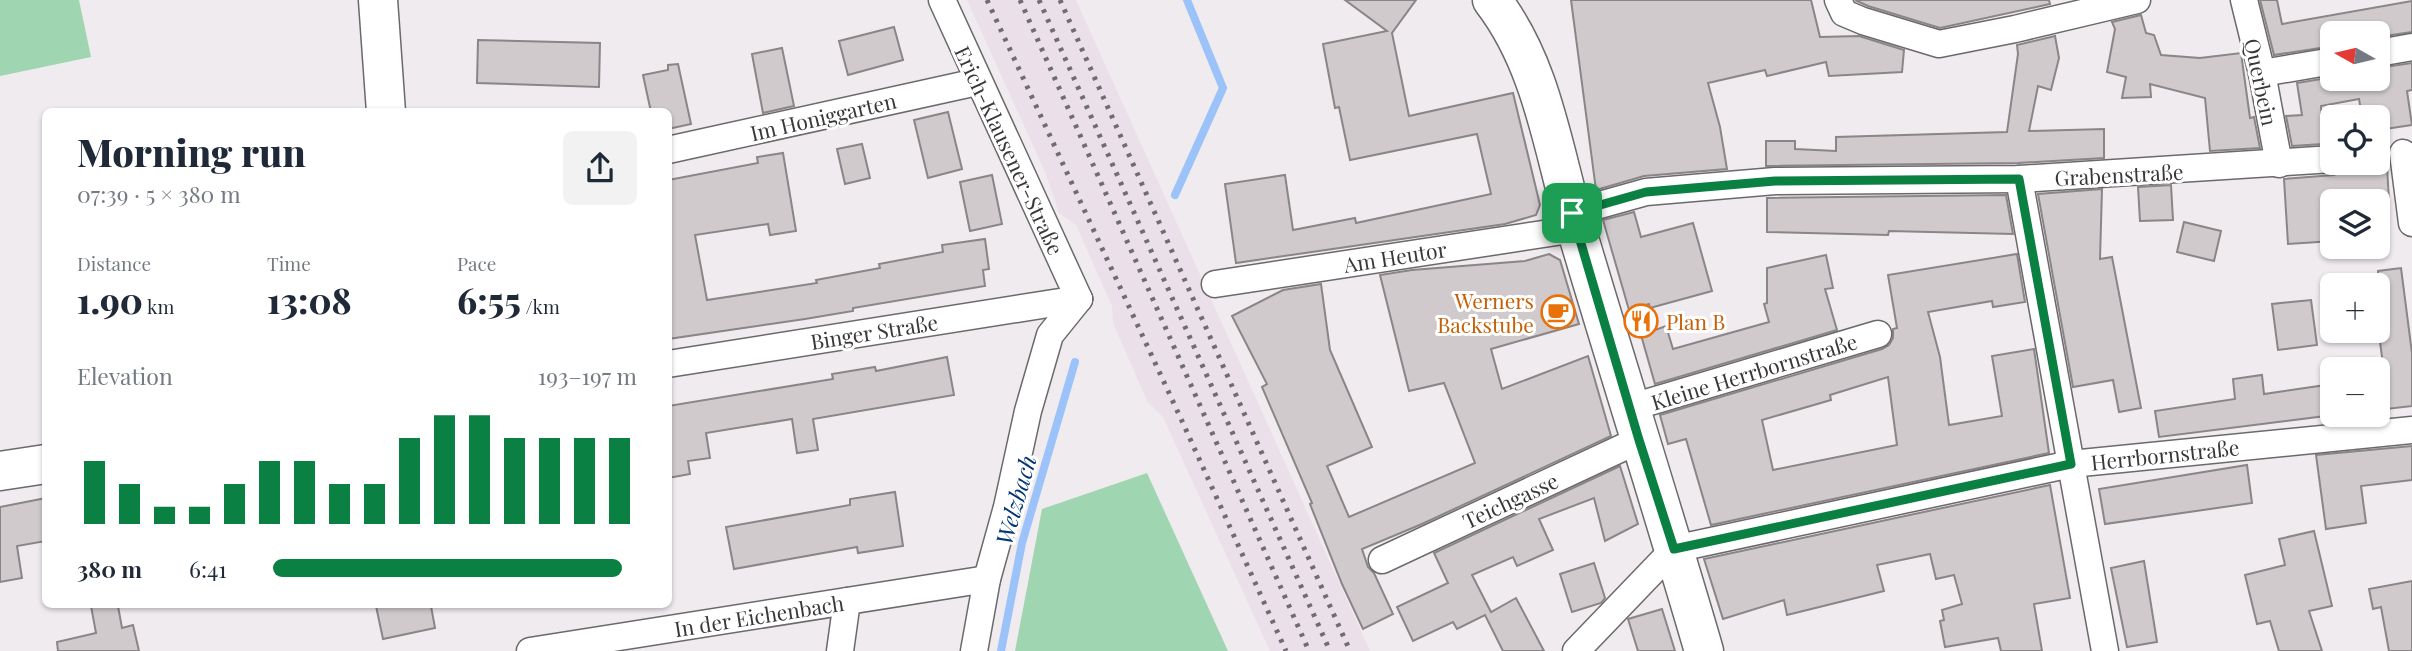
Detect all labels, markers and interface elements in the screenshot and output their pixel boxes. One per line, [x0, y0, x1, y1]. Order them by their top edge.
north arrow [2320, 21, 2390, 91]
map controls [2320, 21, 2390, 427]
street label: Querbein [2239, 36, 2285, 129]
street label: Erich-Klausener-Straße [949, 41, 1071, 259]
street label: Im Honiggarten [747, 85, 899, 146]
button: locate [2320, 105, 2390, 175]
text: Morning run [77, 126, 306, 177]
button: share [563, 131, 637, 205]
street label: Grabenstraße [2054, 157, 2184, 191]
text: 07:39 · 5 × 380 m [77, 178, 241, 209]
pin [1542, 183, 1602, 243]
button: layers [2320, 189, 2390, 259]
icon: arrive [1553, 194, 1591, 232]
street label: Am Heutor [1341, 234, 1449, 278]
text: Distance [77, 250, 151, 276]
text: Time [267, 250, 311, 276]
text: Pace [457, 250, 496, 276]
button: + [2320, 273, 2390, 343]
text: 1.90 [77, 276, 143, 323]
text: 13:08 [267, 276, 352, 323]
text: 6:55 [457, 276, 521, 323]
place label: Werners Backstube [1437, 286, 1534, 338]
text: km [143, 293, 174, 319]
text: /km [521, 293, 560, 319]
cafe icon: Werners Backstube [1539, 293, 1577, 331]
restaurant icon: Plan B [1622, 302, 1660, 340]
street label: Binger Straße [808, 307, 940, 355]
place label: Plan B [1666, 307, 1725, 335]
street label: Kleine Herrbornstraße [1648, 326, 1860, 416]
button: − [2320, 357, 2390, 427]
text: Elevation [77, 360, 173, 391]
text: 193–197 m [538, 360, 637, 391]
street label: Herrbornstraße [2089, 432, 2241, 476]
water label: Welzbach [987, 452, 1043, 548]
street label: Teichgasse [1458, 466, 1562, 534]
text: 380 m [77, 553, 142, 584]
text: 6:41 [189, 553, 227, 584]
street label: In der Eichenbach [672, 588, 846, 642]

